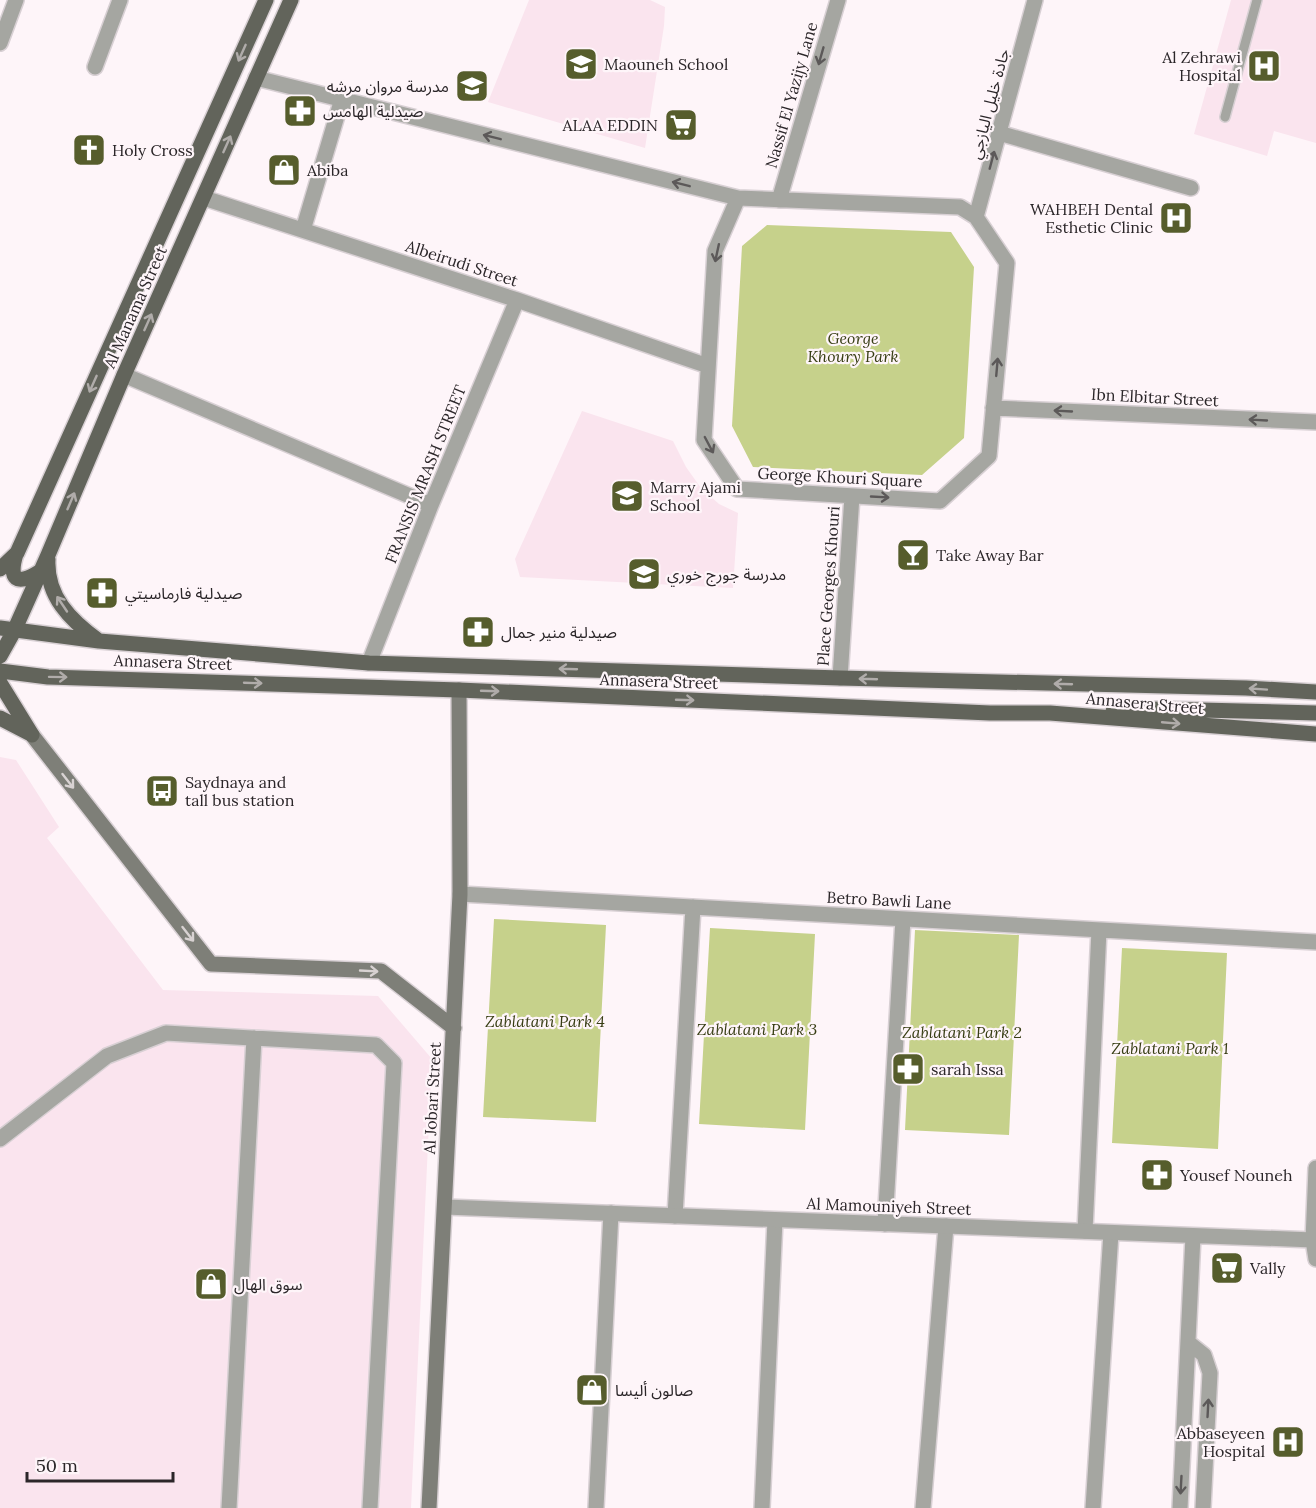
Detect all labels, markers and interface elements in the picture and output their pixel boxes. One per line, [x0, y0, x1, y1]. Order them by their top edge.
street label: Nassif El Yazijy Lane [761, 19, 822, 170]
one-way arrow [235, 44, 247, 62]
school or university icon: Maouneh School [563, 46, 599, 82]
one-way arrow [815, 46, 826, 65]
street label: جادة خليل اليازجي [965, 47, 1016, 162]
place label: Al Zehrawi Hospital [1161, 47, 1241, 85]
hospital icon: Al Zehrawi Hospital [1246, 48, 1282, 84]
place label: Maouneh School [604, 54, 728, 74]
school or university icon: مدرسة مروان مرشه [454, 68, 490, 104]
place label: مدرسة مروان مرشه [327, 76, 449, 96]
pharmacy icon: صيدلية الهامس [282, 93, 318, 129]
place label: صيدلية الهامس [323, 101, 423, 121]
supermarket icon: ALAA EDDIN [663, 107, 699, 143]
place label: ALAA EDDIN [561, 115, 658, 135]
one-way arrow [483, 130, 502, 142]
church icon: Holy Cross [71, 132, 107, 168]
one-way arrow [222, 135, 233, 154]
place label: Holy Cross [112, 140, 193, 160]
one-way arrow [987, 151, 998, 170]
shop icon: Abiba [266, 152, 302, 188]
place label: Abiba [306, 160, 348, 180]
one-way arrow [672, 178, 691, 189]
place label: WAHBEH Dental Esthetic Clinic [1030, 199, 1153, 237]
hospital icon: WAHBEH Dental Esthetic Clinic [1158, 200, 1194, 236]
street label: Albeirudi Street [402, 235, 521, 291]
street label: Al Manama Street [99, 242, 171, 372]
one-way arrow [711, 242, 722, 262]
one-way arrow [143, 313, 154, 331]
park label: George Khoury Park [807, 328, 899, 366]
one-way arrow [992, 358, 1003, 378]
one-way arrow [86, 375, 98, 393]
street label: FRANSIS MRASH STREET [380, 382, 470, 566]
street label: Ibn Elbitar Street [1091, 384, 1220, 410]
one-way arrow [1053, 405, 1073, 416]
one-way arrow [1248, 414, 1268, 425]
one-way arrow [703, 436, 715, 453]
street label: George Khouri Square [757, 463, 923, 491]
place label: Marry Ajami School [650, 477, 741, 515]
school or university icon: Marry Ajami School [609, 478, 645, 514]
one-way arrow [869, 492, 889, 503]
one-way arrow [66, 493, 77, 511]
street label: Place Georges Khouri [812, 505, 844, 667]
bar icon: Take Away Bar [895, 537, 931, 573]
place label: Take Away Bar [936, 545, 1044, 565]
school or university icon: مدرسة جورج خوري [626, 556, 662, 592]
place label: مدرسة جورج خوري [667, 564, 786, 587]
pharmacy icon: صيدلية فارماسيتي [84, 575, 120, 611]
place label: صيدلية فارماسيتي [125, 583, 242, 606]
one-way arrow [56, 597, 68, 613]
pharmacy icon: صيدلية منير جمال [460, 614, 496, 650]
place label: صيدلية منير جمال [501, 622, 617, 643]
street label: Annasera Street [112, 650, 233, 674]
one-way arrow [558, 664, 578, 675]
street label: Annasera Street [598, 669, 719, 693]
one-way arrow [48, 671, 68, 683]
one-way arrow [858, 673, 878, 684]
one-way arrow [243, 677, 263, 688]
one-way arrow [1053, 678, 1073, 690]
one-way arrow [1248, 683, 1268, 694]
one-way arrow [479, 686, 499, 697]
street label: Annasera Street [1084, 688, 1206, 718]
one-way arrow [674, 694, 694, 705]
one-way arrow [1160, 718, 1180, 729]
place label: Saydnaya and tall bus station [185, 772, 295, 810]
one-way arrow [61, 773, 74, 789]
bus stop icon: Saydnaya and tall bus station [144, 773, 180, 809]
street label: Betro Bawli Lane [826, 887, 952, 913]
one-way arrow [182, 926, 195, 942]
one-way arrow [358, 965, 378, 976]
park label: Zablatani Park 4 [485, 1011, 605, 1031]
park label: Zablatani Park 3 [697, 1019, 817, 1039]
park label: Zablatani Park 2 [902, 1022, 1022, 1042]
park label: Zablatani Park 1 [1111, 1038, 1229, 1058]
street label: Al Jobari Street [419, 1041, 445, 1156]
pharmacy icon: sarah Issa [890, 1051, 926, 1087]
place label: sarah Issa [931, 1059, 1004, 1079]
pharmacy icon: Yousef Nouneh [1139, 1157, 1175, 1193]
place label: Yousef Nouneh [1179, 1165, 1293, 1185]
street label: Al Mamouniyeh Street [805, 1193, 973, 1219]
supermarket icon: Vally [1209, 1250, 1245, 1286]
place label: Vally [1249, 1258, 1286, 1278]
shop icon: سوق الهال [193, 1266, 229, 1302]
place label: سوق الهال [234, 1274, 303, 1295]
shop icon: صالون أليسا [574, 1372, 610, 1408]
place label: صالون أليسا [615, 1380, 693, 1400]
one-way arrow [1202, 1398, 1213, 1418]
place label: Abbaseyeen Hospital [1176, 1423, 1265, 1461]
hospital icon: Abbaseyeen Hospital [1270, 1424, 1306, 1460]
scale bar [27, 1445, 172, 1483]
text: 50 m [36, 1454, 78, 1477]
one-way arrow [1176, 1474, 1187, 1494]

